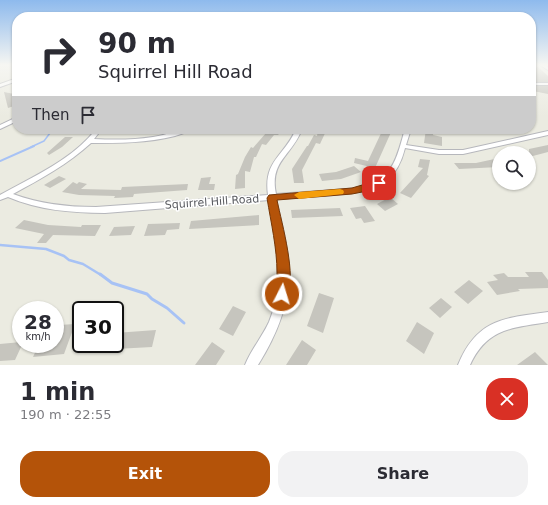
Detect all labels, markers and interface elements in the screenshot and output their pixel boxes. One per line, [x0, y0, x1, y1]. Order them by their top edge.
text: 90 m [98, 27, 176, 60]
icon: right [32, 28, 84, 80]
text: Squirrel Hill Road [98, 61, 253, 82]
icon: arrive [77, 104, 99, 126]
text: Then [32, 106, 69, 124]
map controls [492, 146, 536, 190]
button: search [492, 146, 536, 190]
pin [362, 166, 396, 200]
icon: arrive [368, 172, 390, 194]
street label: Squirrel Hill Road [164, 192, 260, 212]
position arrow [261, 273, 303, 315]
speed limit sign: 30 [72, 301, 124, 353]
text: 28 [24, 310, 52, 334]
text: km/h [25, 331, 51, 342]
text: 1 min [20, 378, 95, 406]
button: close [486, 378, 528, 420]
text: 190 m · 22:55 [20, 407, 111, 422]
button: Exit [20, 451, 270, 497]
button: Share [278, 451, 528, 497]

